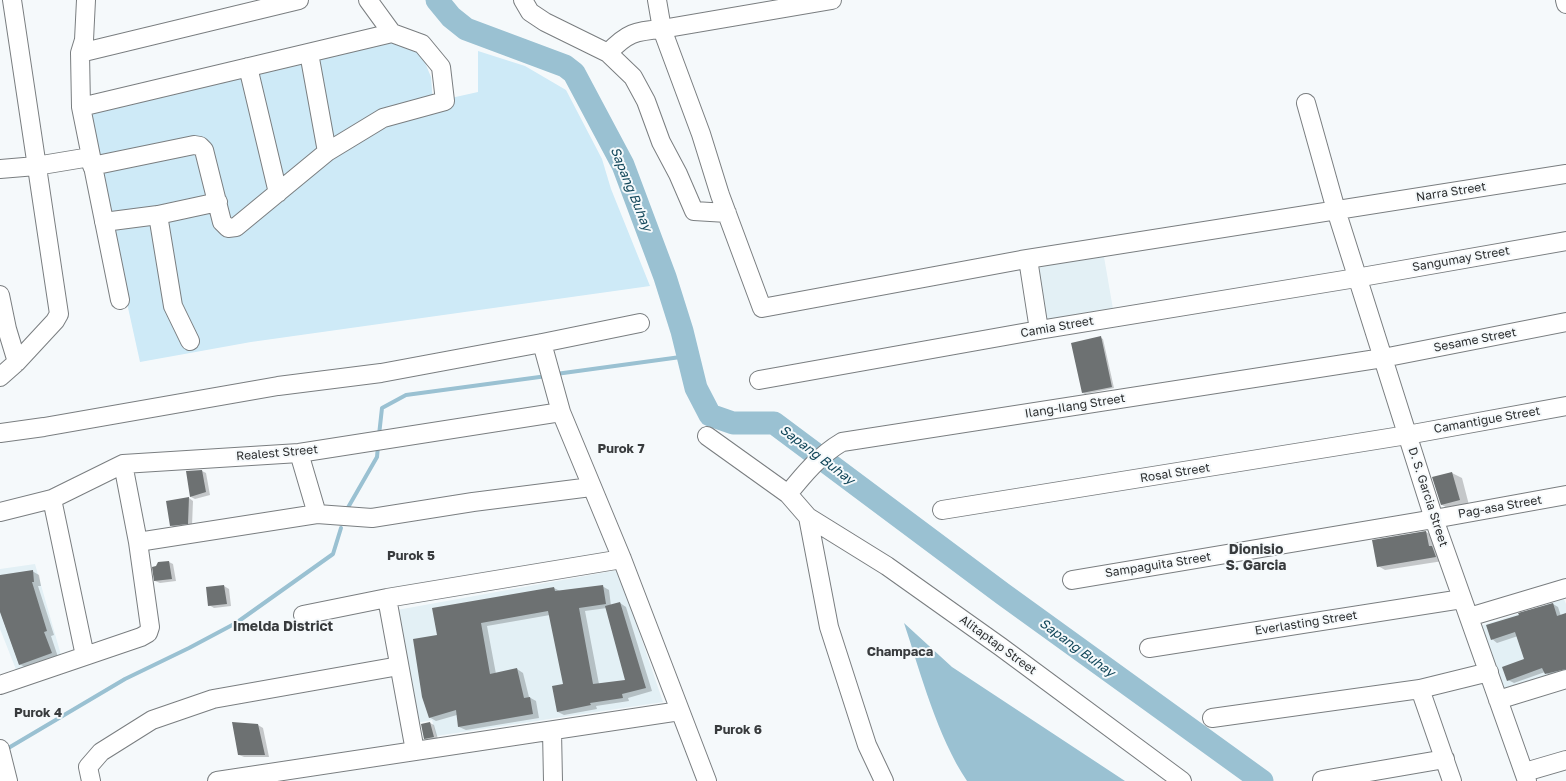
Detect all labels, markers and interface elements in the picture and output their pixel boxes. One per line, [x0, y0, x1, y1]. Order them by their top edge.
water label: Sapang Buhay [607, 145, 655, 233]
street label: Narra Street [1415, 179, 1487, 205]
street label: Sangumay Street [1411, 243, 1511, 275]
street label: Camia Street [1019, 313, 1095, 341]
street label: Sesame Street [1432, 325, 1518, 355]
street label: Ilang-Ilang Street [1024, 391, 1126, 421]
street label: Camantigue Street [1433, 404, 1541, 436]
water label: Sapang Buhay [777, 422, 857, 488]
district label: Purok 7 [598, 441, 644, 457]
street label: Realest Street [235, 442, 319, 464]
street label: D. S. Garcia Street [1405, 445, 1451, 549]
street label: Rosal Street [1139, 460, 1211, 486]
street label: Pag-asa Street [1457, 493, 1543, 521]
district label: Dionisio S. Garcia [1226, 542, 1286, 574]
district label: Purok 5 [387, 548, 435, 564]
street label: Sampaguita Street [1104, 550, 1212, 580]
street label: Everlasting Street [1254, 608, 1358, 638]
street label: Alitaptap Street [957, 612, 1039, 678]
water label: Sapang Buhay [1036, 615, 1118, 681]
district label: Imelda District [233, 619, 333, 635]
district label: Champaca [867, 644, 933, 660]
district label: Purok 4 [14, 705, 62, 721]
district label: Purok 6 [714, 722, 762, 738]

